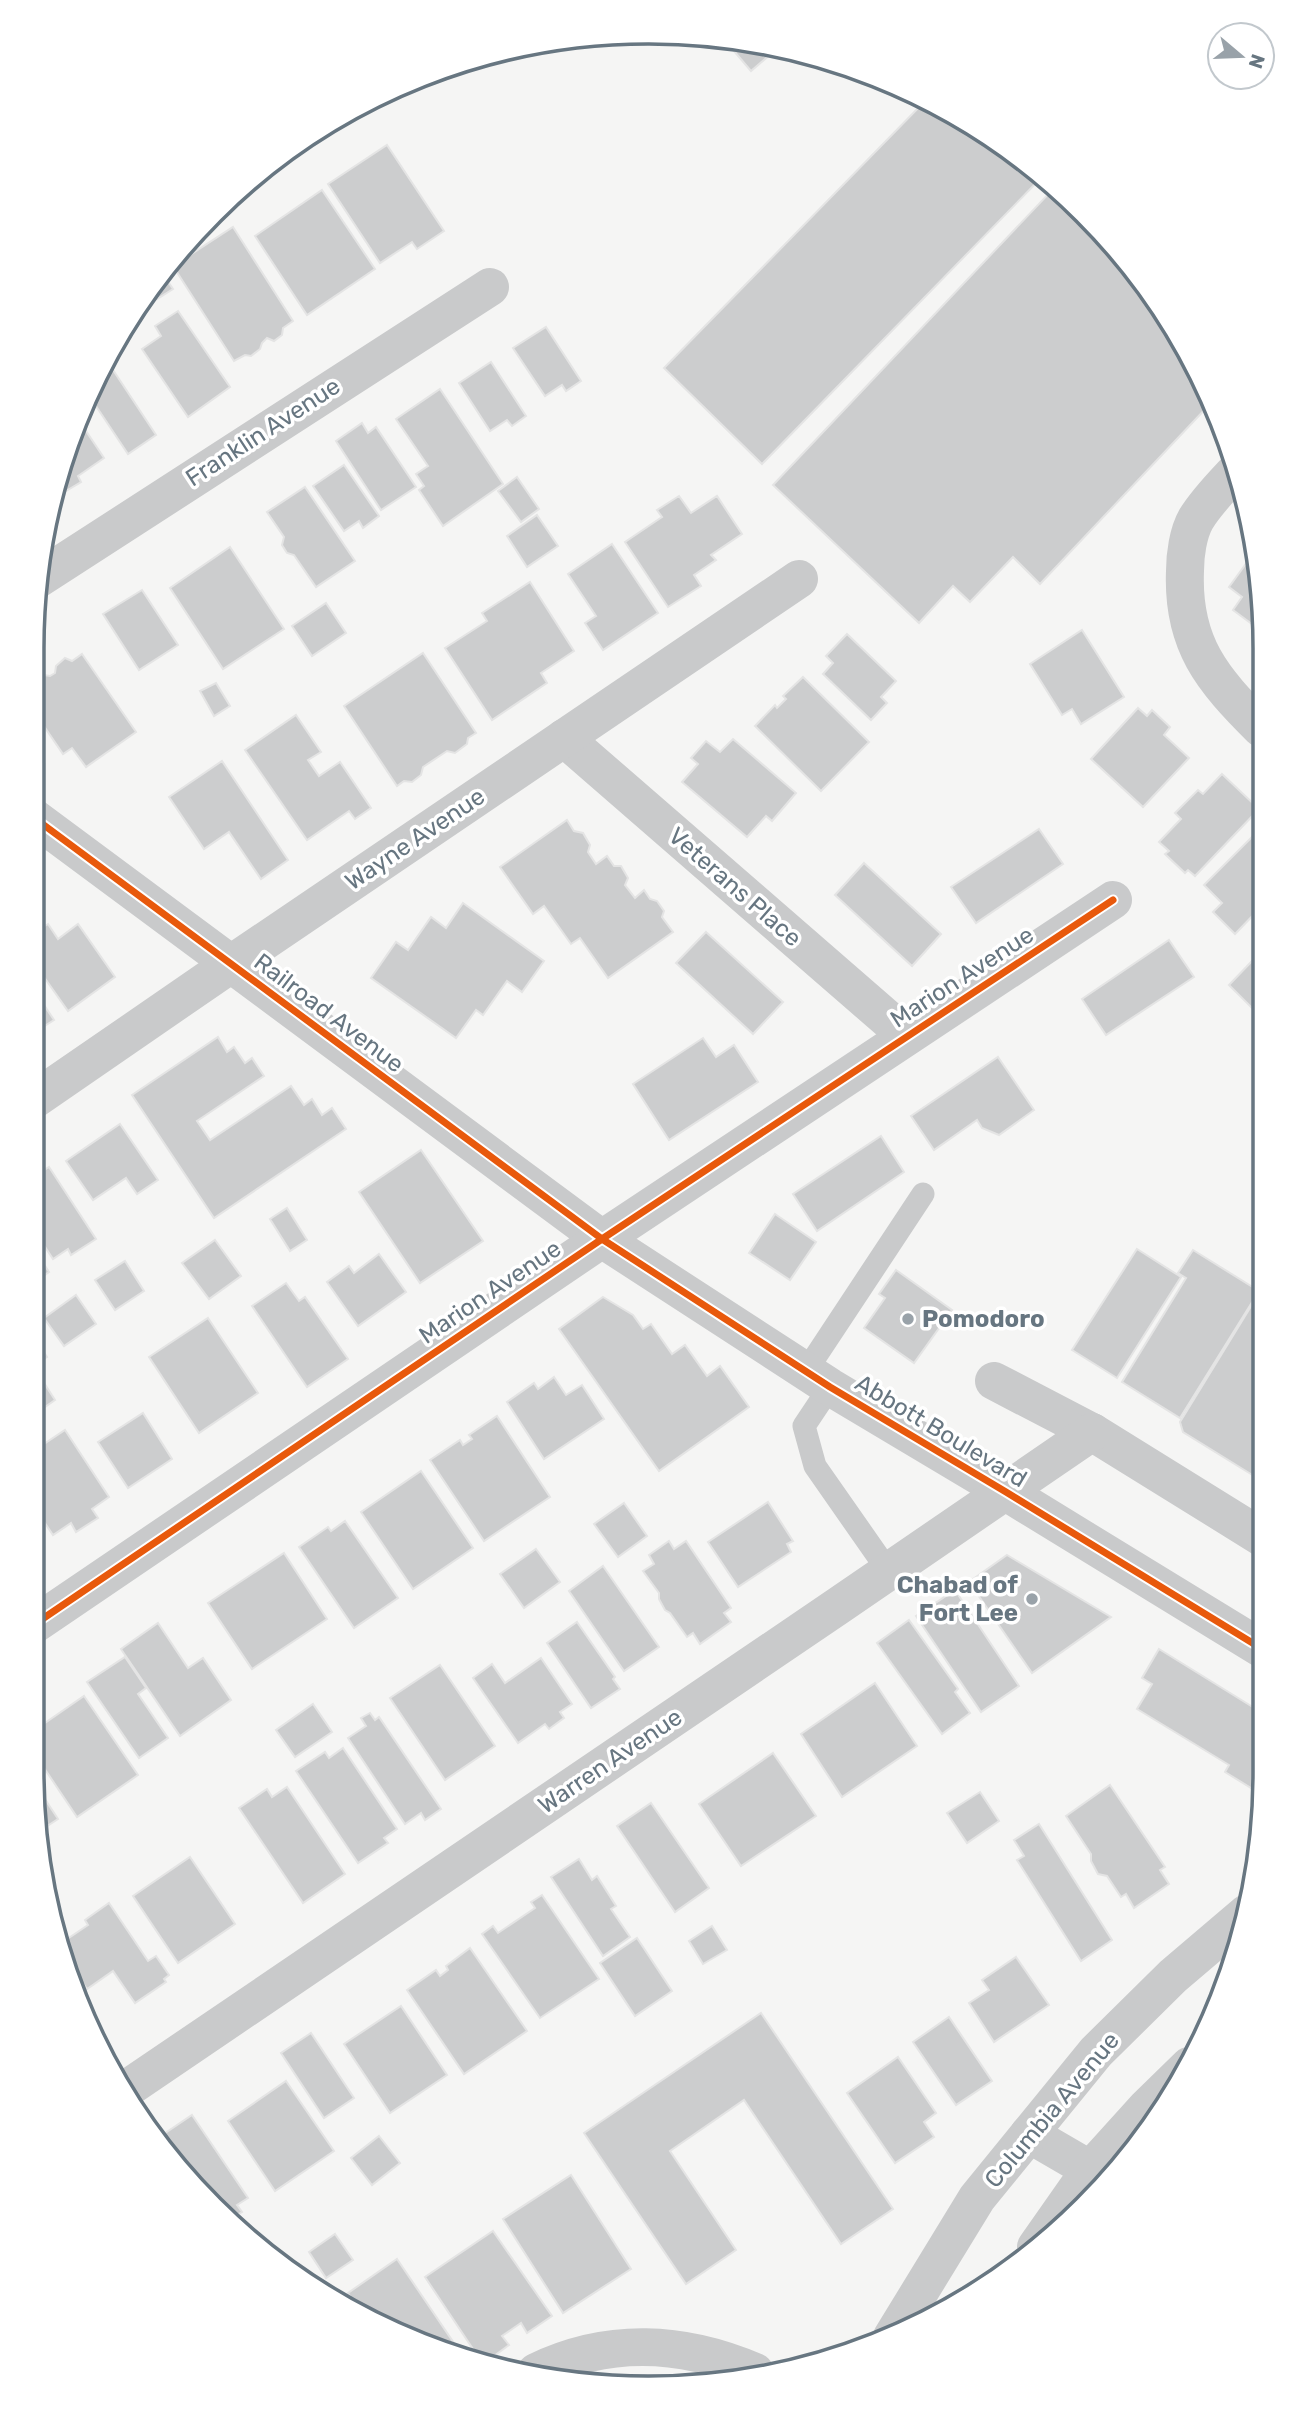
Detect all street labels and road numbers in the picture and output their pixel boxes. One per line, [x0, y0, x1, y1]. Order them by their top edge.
street label: Franklin Avenue [181, 372, 345, 492]
street label: Wayne Avenue [340, 782, 490, 896]
street label: Veterans Place [663, 822, 807, 952]
street label: Marion Avenue [885, 920, 1039, 1034]
street label: Railroad Avenue [249, 948, 409, 1078]
street label: Marion Avenue [414, 1234, 566, 1350]
street label: Abbott Boulevard [850, 1369, 1032, 1493]
street label: Warren Avenue [533, 1703, 687, 1819]
street label: Columbia Avenue [979, 2027, 1125, 2193]

